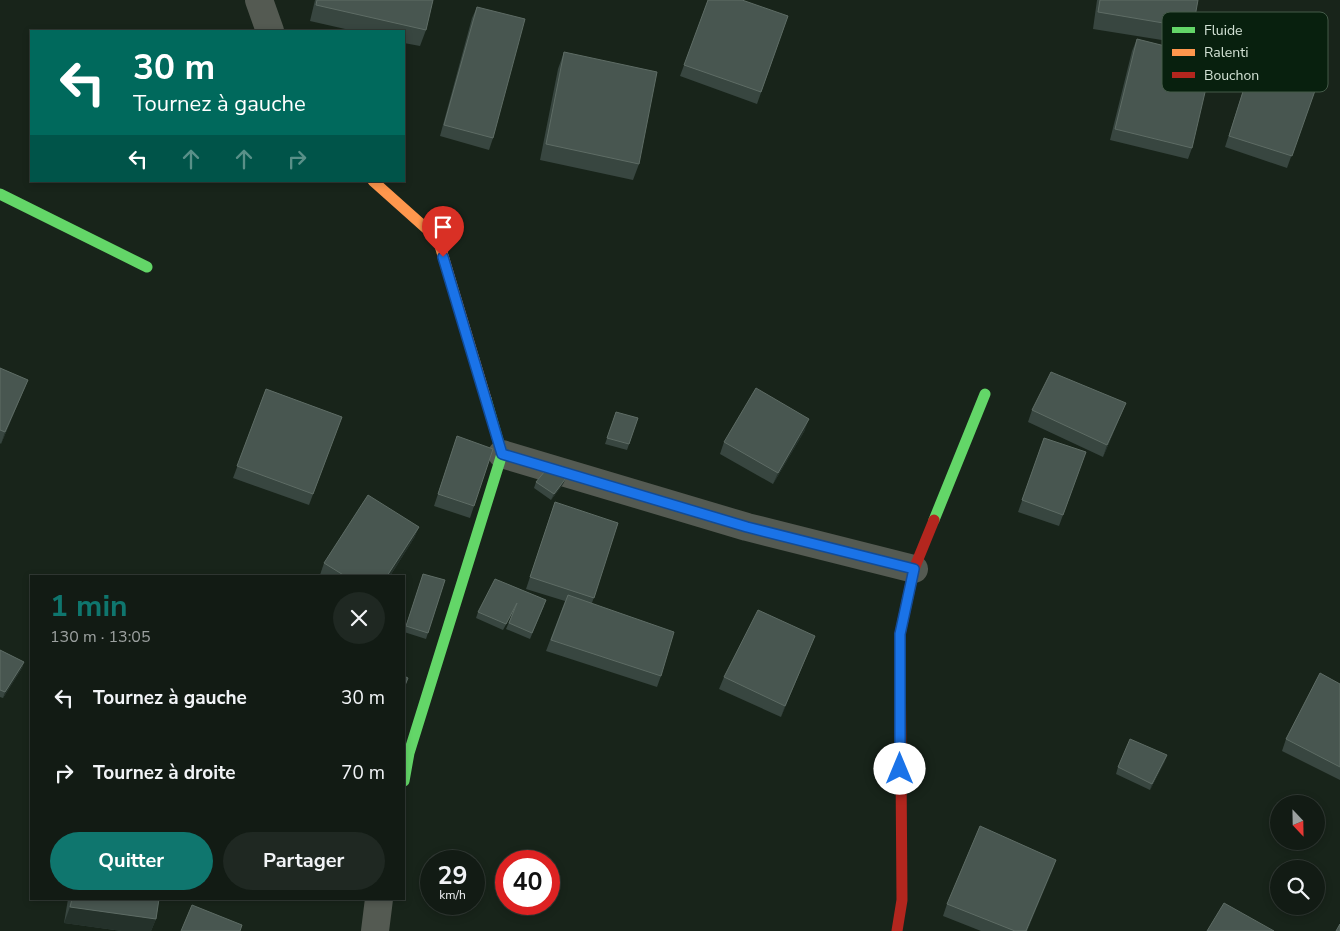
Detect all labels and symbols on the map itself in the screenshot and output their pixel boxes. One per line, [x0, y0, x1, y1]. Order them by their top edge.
legend [1162, 12, 1328, 92]
text: Fluide [1204, 21, 1243, 40]
text: Ralenti [1204, 43, 1248, 62]
text: Bouchon [1204, 66, 1259, 85]
pin [422, 206, 464, 257]
position arrow [873, 742, 925, 794]
north arrow [1270, 795, 1325, 850]
speed limit sign: 40 [495, 850, 560, 915]

